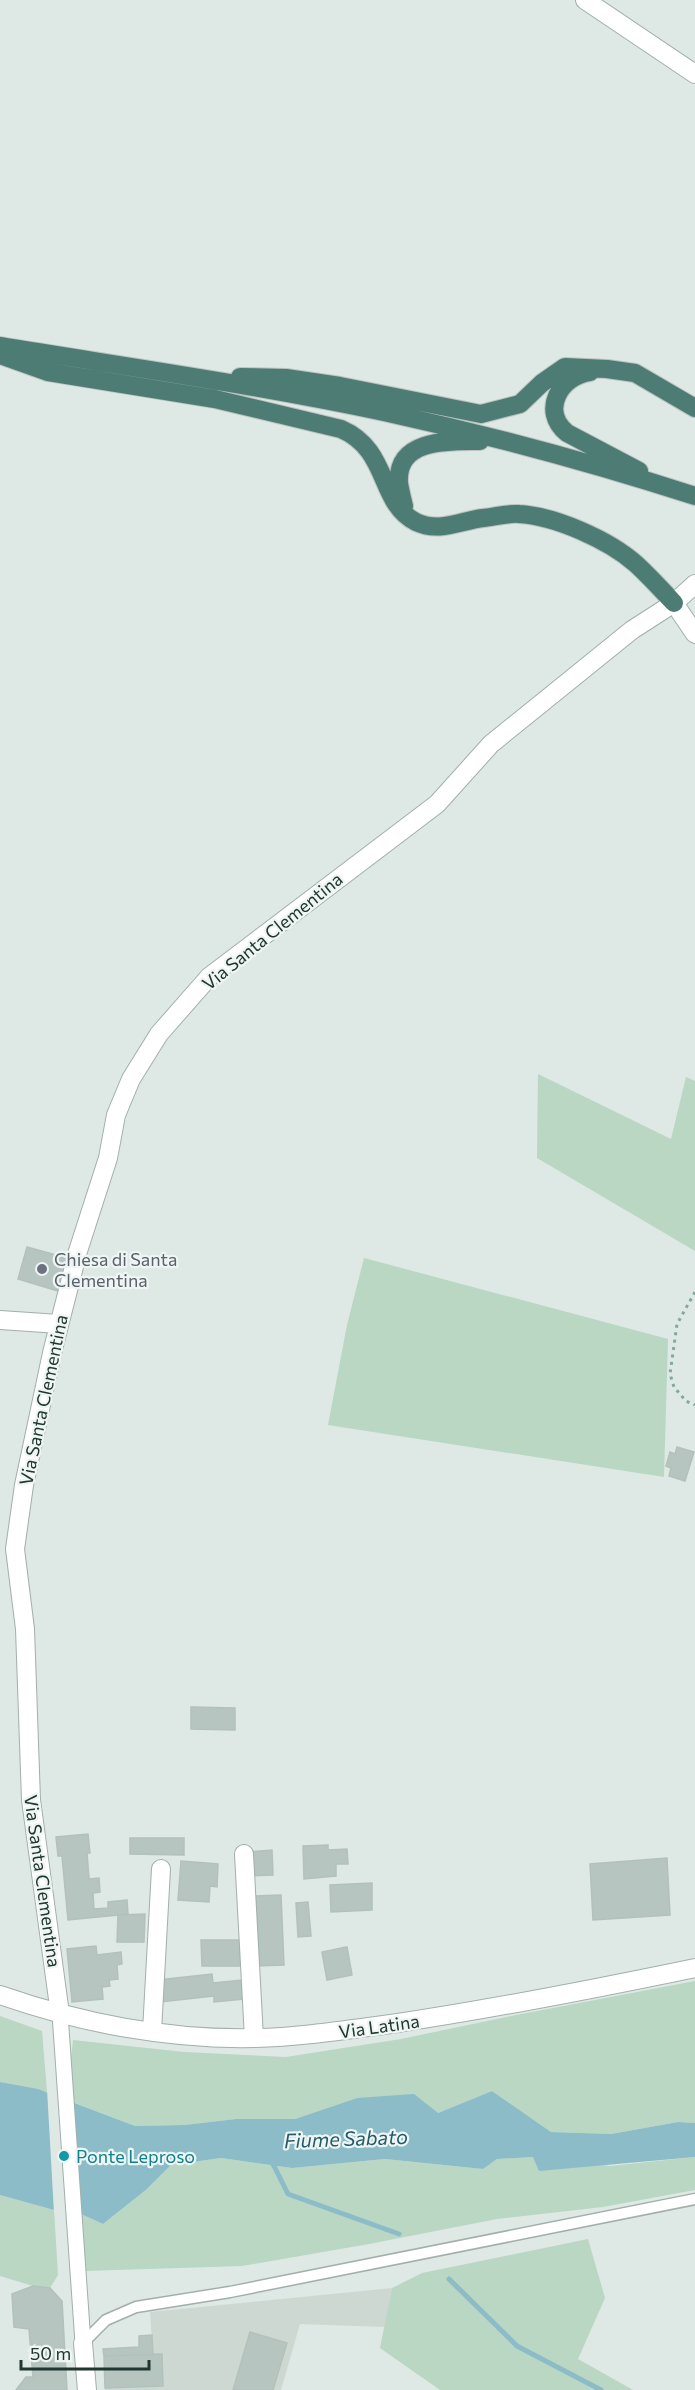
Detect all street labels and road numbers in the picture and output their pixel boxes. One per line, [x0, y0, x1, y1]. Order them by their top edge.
street label: Via Santa Clementina [197, 868, 347, 994]
street label: Via Santa Clementina [14, 1313, 72, 1487]
street label: Via Santa Clementina [20, 1793, 66, 1969]
street label: Via Latina [337, 2009, 421, 2043]

